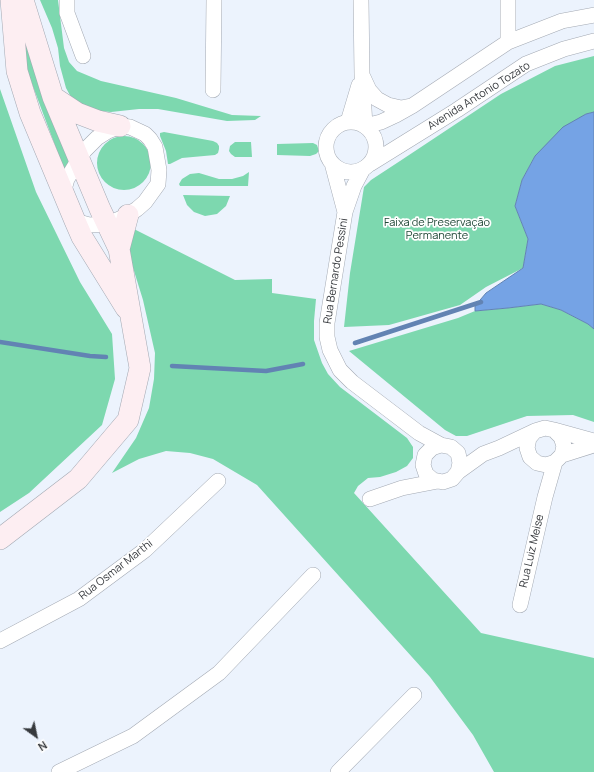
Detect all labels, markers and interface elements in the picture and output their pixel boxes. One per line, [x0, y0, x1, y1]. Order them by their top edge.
street label: Avenida Antonio Tozato [425, 59, 533, 133]
park label: Faixa de Preservação Permanente [384, 216, 490, 242]
street label: Rua Bernardo Pessini [321, 217, 351, 325]
street label: Rua Luiz Meise [517, 513, 547, 589]
street label: Rua Osmar Marthi [76, 537, 156, 603]
north arrow [16, 716, 56, 756]
text: N [35, 738, 50, 755]

